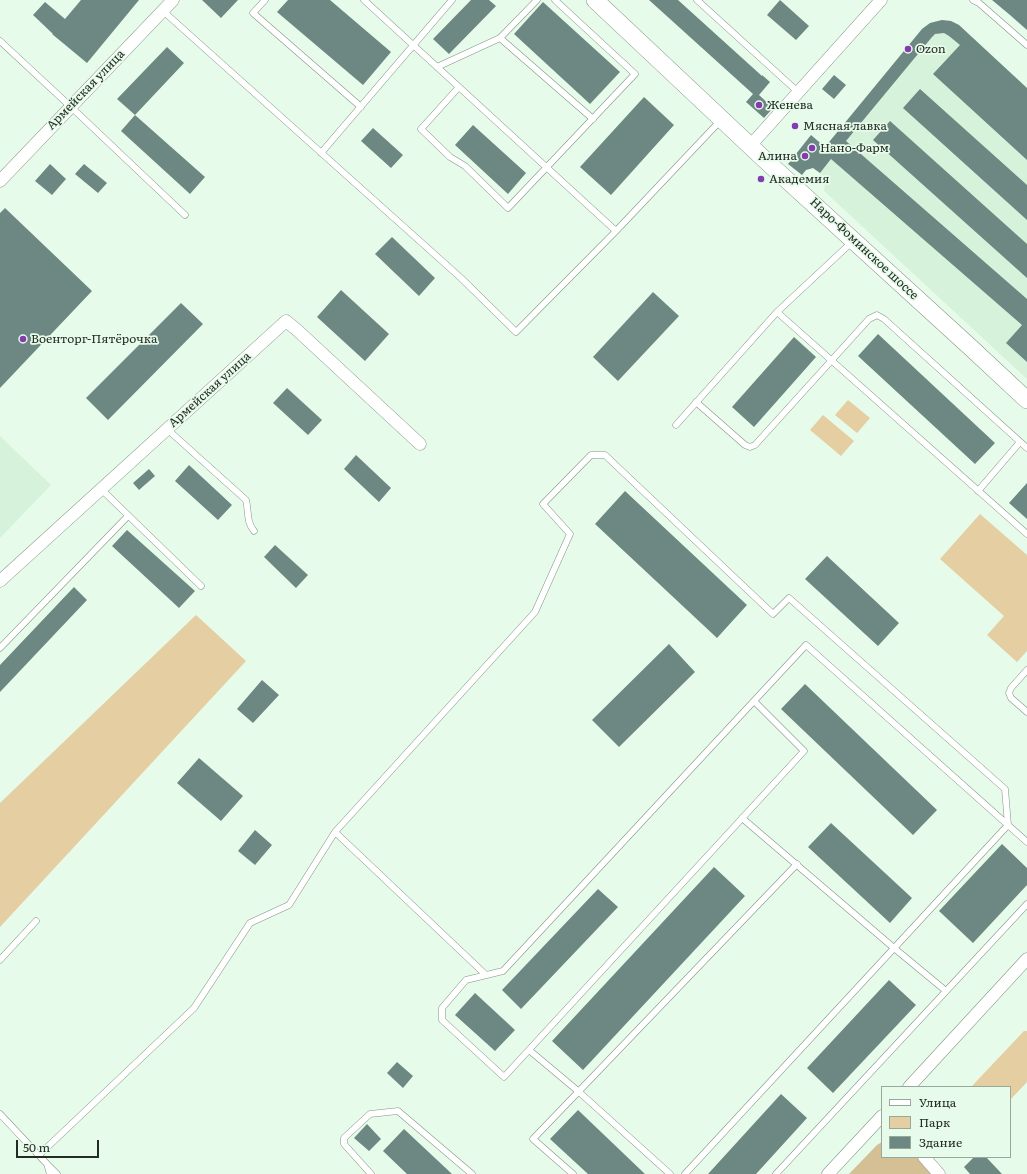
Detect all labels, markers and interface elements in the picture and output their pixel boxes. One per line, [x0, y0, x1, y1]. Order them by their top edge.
place label: Ozon [916, 42, 946, 56]
marker: Ozon [903, 44, 913, 54]
street label: Армейская улица [44, 47, 128, 133]
place label: Женева [767, 98, 813, 112]
marker: Женева [754, 100, 764, 110]
place label: Мясная лавка [803, 119, 887, 133]
marker: Мясная лавка [790, 121, 800, 131]
place label: Нано-Фарм [820, 141, 889, 155]
marker: Нано-Фарм [807, 143, 817, 153]
place label: Алина [758, 149, 797, 163]
marker: Алина [800, 151, 810, 161]
place label: Академия [769, 172, 829, 186]
marker: Академия [756, 174, 766, 184]
street label: Наро-Фоминское шоссе [807, 195, 921, 303]
place label: Военторг-Пятёрочка [31, 332, 157, 346]
marker: Военторг-Пятёрочка [18, 334, 28, 344]
street label: Армейская улица [166, 349, 254, 431]
legend [881, 1086, 1011, 1158]
text: Улица [919, 1093, 956, 1111]
text: Парк [919, 1113, 950, 1131]
scale bar [18, 1132, 101, 1158]
text: Здание [919, 1133, 962, 1151]
text: 50 m [23, 1138, 50, 1156]

